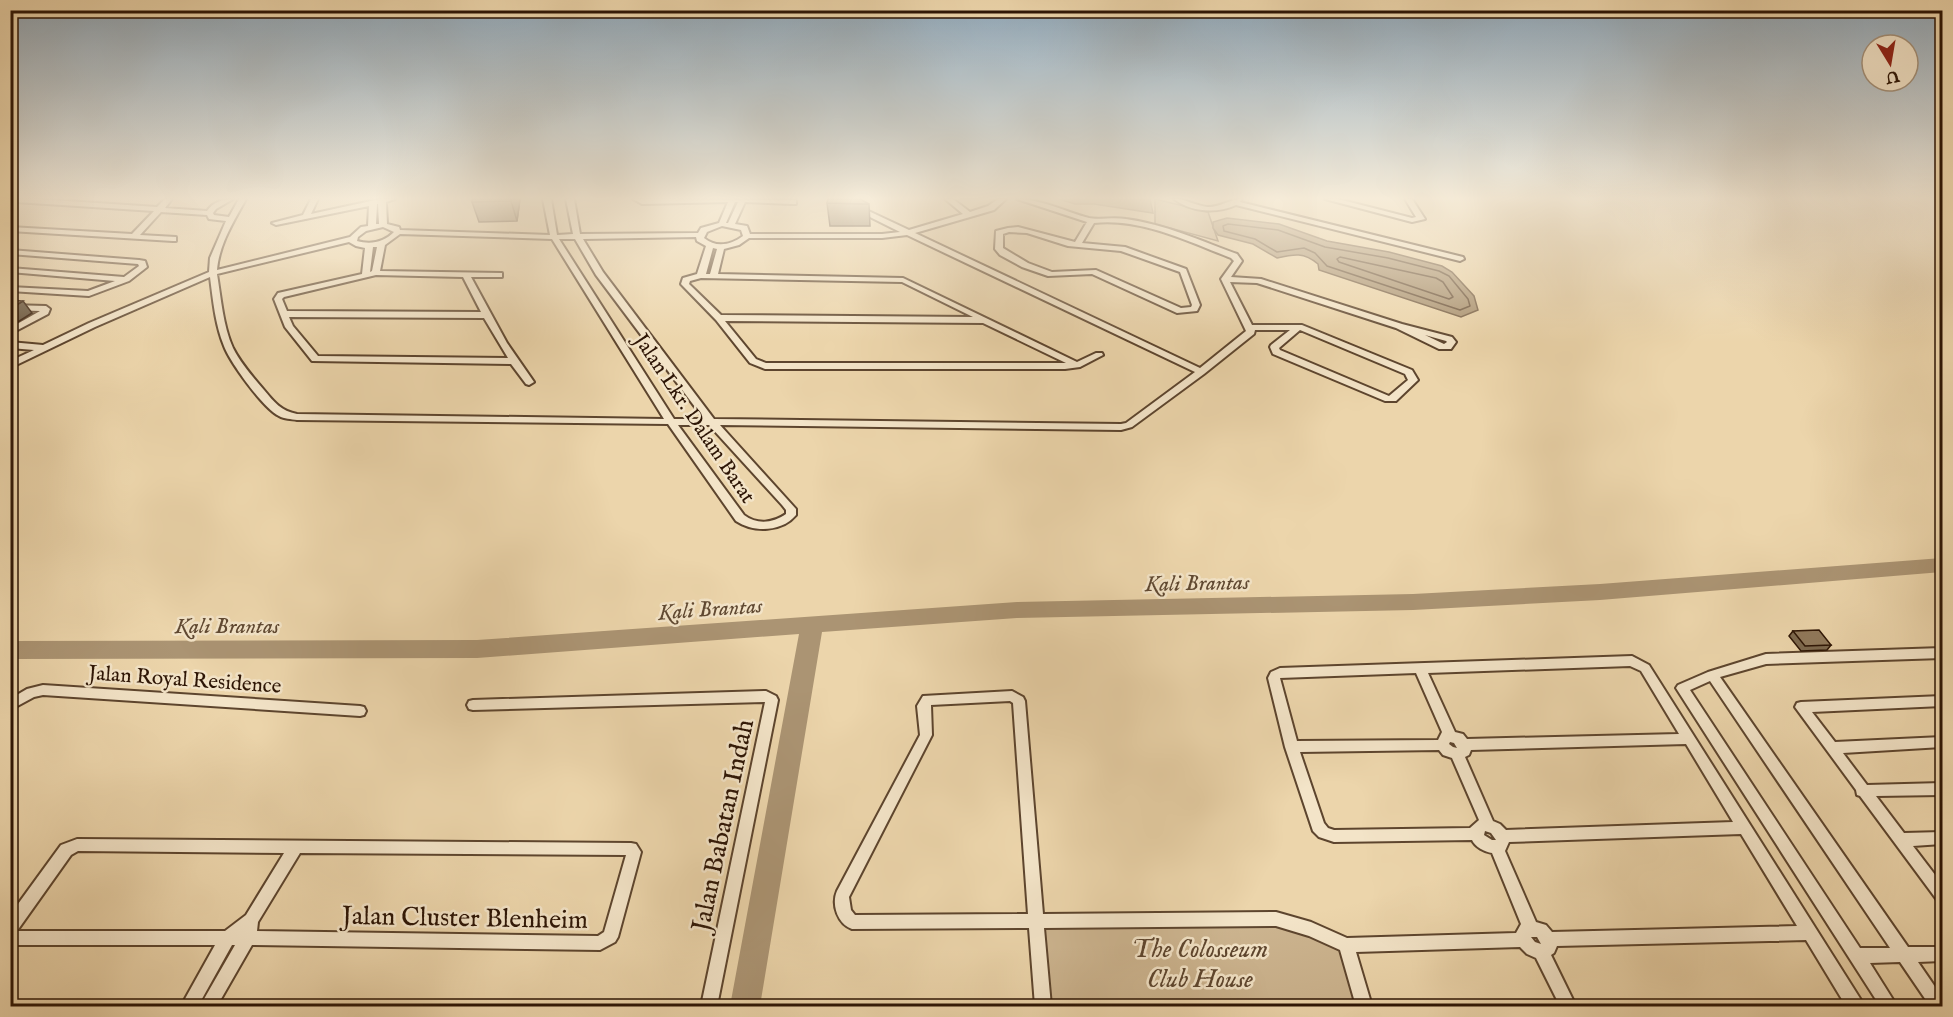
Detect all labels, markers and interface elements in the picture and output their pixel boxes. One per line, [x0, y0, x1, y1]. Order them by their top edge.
north arrow [1860, 33, 1920, 93]
text: U [1883, 64, 1902, 87]
street label: Jalan Lkr. Dalam Barat [626, 327, 761, 509]
water label: Kali Brantas [1144, 569, 1250, 599]
water label: Kali Brantas [656, 592, 764, 628]
water label: Kali Brantas [174, 613, 280, 641]
street label: Jalan Royal Residence [85, 660, 283, 701]
street label: Jalan Babatan Indah [684, 716, 762, 937]
street label: Jalan Cluster Blenheim [339, 900, 588, 937]
park label: The Colosseum Club House [1132, 933, 1268, 996]

